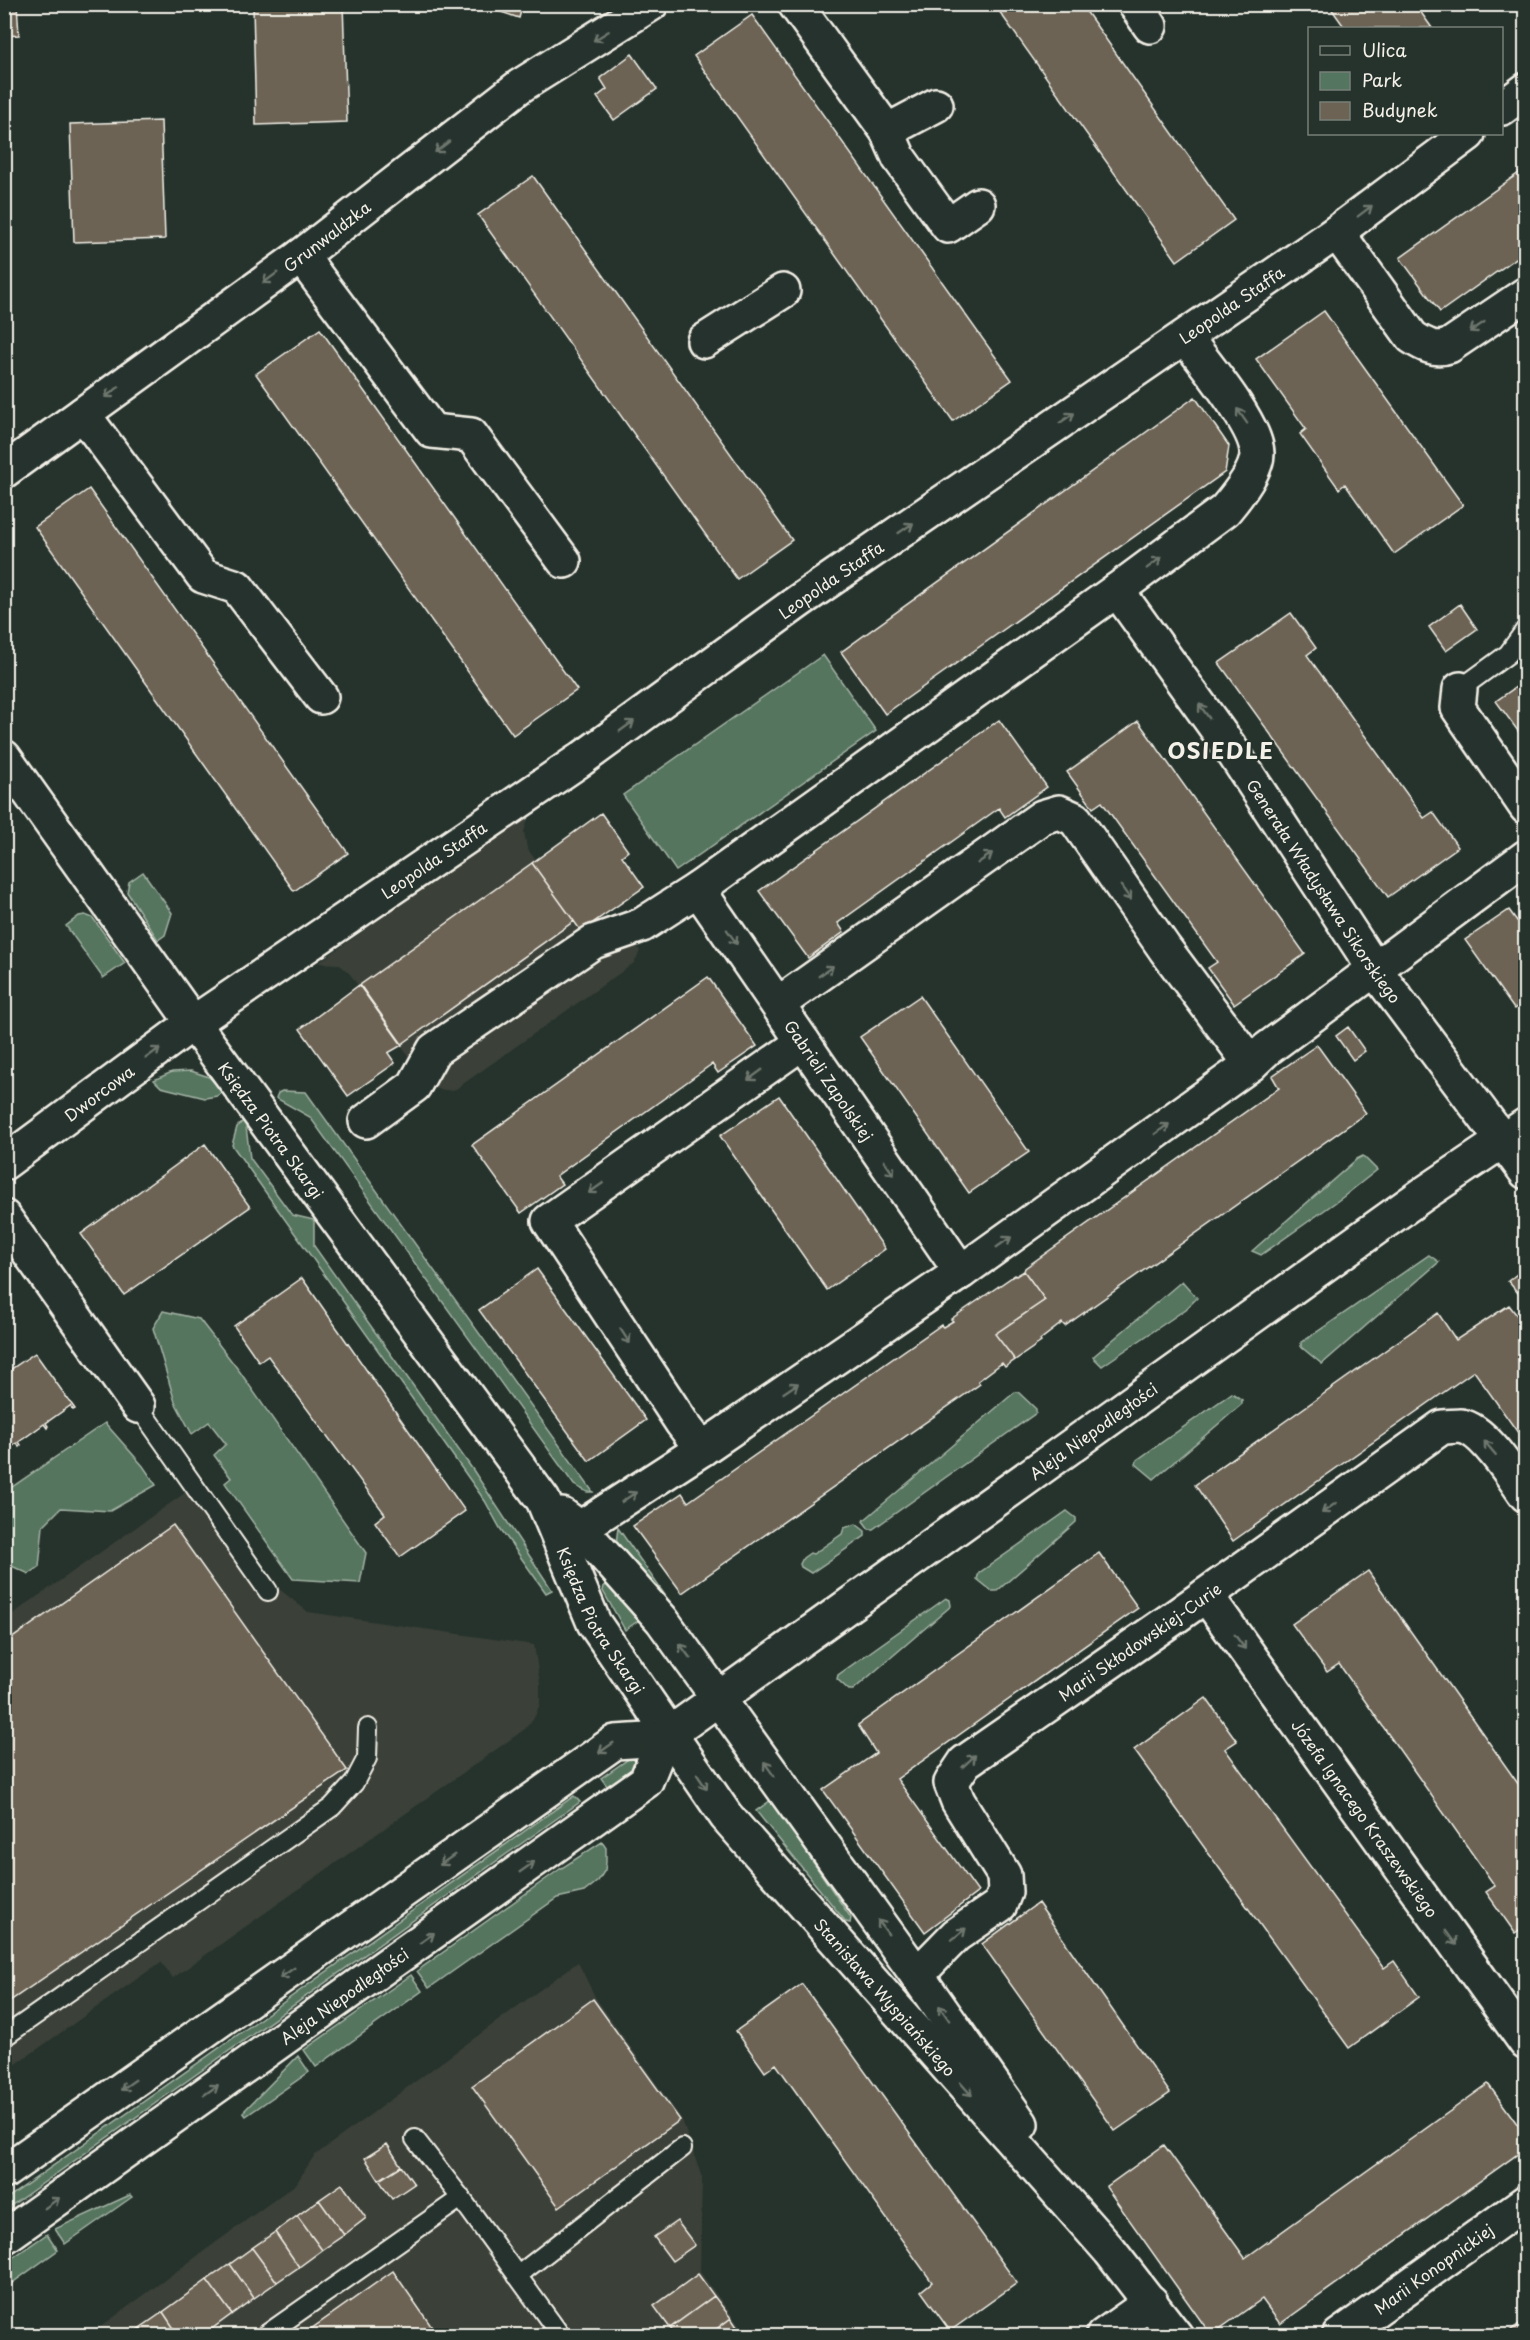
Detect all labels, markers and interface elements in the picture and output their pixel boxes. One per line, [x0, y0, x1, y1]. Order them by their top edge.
legend [1308, 27, 1503, 135]
one-way arrow [593, 30, 610, 42]
text: Ulica [1362, 36, 1407, 63]
text: Park [1362, 66, 1402, 93]
text: Budynek [1362, 96, 1438, 123]
one-way arrow [434, 141, 450, 154]
street label: Grunwaldzka [278, 195, 375, 277]
one-way arrow [1357, 204, 1373, 217]
street label: Leopolda Staffa [1174, 260, 1289, 349]
one-way arrow [263, 272, 279, 285]
one-way arrow [1470, 321, 1486, 333]
one-way arrow [104, 386, 120, 399]
one-way arrow [1236, 408, 1248, 424]
one-way arrow [1058, 412, 1075, 424]
one-way arrow [897, 522, 914, 534]
street label: Leopolda Staffa [773, 535, 888, 624]
one-way arrow [1146, 556, 1162, 569]
one-way arrow [1198, 703, 1210, 719]
one-way arrow [619, 719, 635, 732]
district label: OSIEDLE [1168, 733, 1274, 766]
street label: Generała Władysława Sikorskiego [1241, 774, 1407, 1008]
street label: Leopolda Staffa [376, 815, 491, 904]
one-way arrow [976, 852, 993, 864]
one-way arrow [1120, 884, 1132, 900]
one-way arrow [726, 929, 738, 945]
one-way arrow [818, 965, 834, 977]
street label: Gabrieli Zapolskiej [779, 1015, 880, 1146]
one-way arrow [144, 1047, 160, 1059]
street label: Księdza Piotra Skargi [213, 1056, 330, 1204]
street label: Dworcowa [59, 1059, 139, 1127]
one-way arrow [747, 1069, 763, 1081]
one-way arrow [1154, 1123, 1170, 1135]
one-way arrow [883, 1159, 895, 1175]
one-way arrow [588, 1182, 604, 1194]
one-way arrow [995, 1236, 1011, 1248]
one-way arrow [620, 1327, 632, 1344]
street label: Aleja Niepodległości [1024, 1376, 1162, 1485]
one-way arrow [782, 1382, 799, 1394]
one-way arrow [1483, 1441, 1497, 1456]
one-way arrow [620, 1491, 637, 1503]
one-way arrow [1321, 1501, 1337, 1514]
street label: Księdza Piotra Skargi [552, 1543, 651, 1699]
street label: Marii Skłodowskiej-Curie [1053, 1576, 1226, 1706]
one-way arrow [1234, 1634, 1246, 1650]
one-way arrow [679, 1644, 691, 1660]
street label: Józefa Ignacego Kraszewskiego [1286, 1714, 1444, 1922]
one-way arrow [599, 1742, 615, 1754]
one-way arrow [961, 1754, 976, 1768]
one-way arrow [763, 1761, 775, 1777]
one-way arrow [696, 1773, 709, 1790]
one-way arrow [439, 1854, 455, 1866]
one-way arrow [518, 1861, 534, 1873]
street label: Stanisława Wyspiańskiego [809, 1912, 962, 2081]
one-way arrow [877, 1920, 889, 1936]
one-way arrow [951, 1927, 967, 1940]
one-way arrow [1445, 1929, 1457, 1945]
one-way arrow [419, 1932, 435, 1944]
street label: Aleja Niepodległości [275, 1942, 413, 2050]
one-way arrow [280, 1967, 296, 1979]
one-way arrow [938, 2006, 950, 2022]
one-way arrow [121, 2079, 137, 2091]
one-way arrow [959, 2081, 973, 2096]
one-way arrow [203, 2084, 219, 2096]
one-way arrow [44, 2197, 60, 2209]
street label: Marii Konopnickiej [1369, 2217, 1498, 2320]

